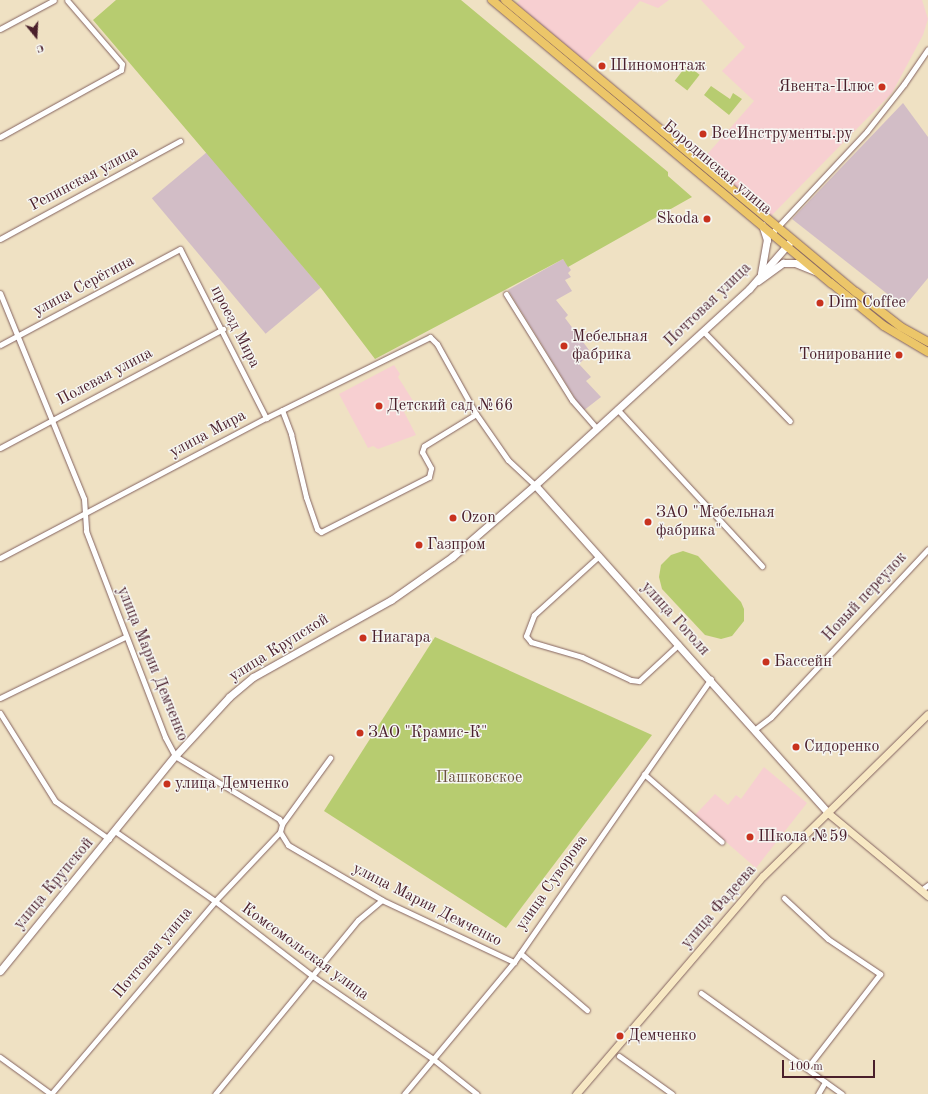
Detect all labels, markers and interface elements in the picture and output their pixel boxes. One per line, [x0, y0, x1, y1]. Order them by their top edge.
north arrow [16, 16, 56, 56]
text: С [35, 42, 45, 54]
place label: Шиномонтаж [610, 56, 706, 76]
marker: Шиномонтаж [597, 61, 607, 71]
place label: Явента-Плюс [779, 77, 874, 97]
marker: Явента-Плюс [877, 82, 887, 92]
street label: Бородинская улица [658, 117, 776, 219]
place label: ВсеИнструменты.ру [711, 124, 853, 144]
marker: ВсеИнструменты.ру [698, 129, 708, 139]
street label: Репинская улица [26, 142, 142, 216]
place label: Skoda [657, 209, 699, 229]
marker: Skoda [702, 214, 712, 224]
street label: улица Серёгина [30, 251, 138, 321]
street label: Почтовая улица [661, 259, 755, 351]
street label: проезд Мира [206, 283, 264, 371]
place label: Dim Coffee [828, 293, 906, 313]
marker: Dim Coffee [815, 298, 825, 308]
place label: Мебельная фабрика [572, 327, 648, 365]
marker: Мебельная фабрика [559, 341, 569, 351]
street label: Полевая улица [54, 344, 156, 410]
place label: Тонирование [799, 345, 891, 365]
marker: Тонирование [894, 350, 904, 360]
place label: Детский сад №66 [387, 396, 513, 416]
marker: Детский сад №66 [374, 401, 384, 411]
street label: улица Мира [167, 406, 249, 462]
place label: ЗАО "Мебельная фабрика" [656, 503, 775, 541]
place label: Ozon [461, 508, 496, 528]
marker: Ozon [448, 513, 458, 523]
marker: ЗАО "Мебельная фабрика" [643, 517, 653, 527]
place label: Газпром [427, 535, 486, 555]
marker: Газпром [414, 540, 424, 550]
street label: Новый переулок [819, 548, 911, 646]
street label: улица Гоголя [637, 578, 713, 660]
street label: улица Марии Демченко [112, 584, 192, 744]
street label: улица Крупской [226, 610, 332, 686]
place label: Ниагара [371, 628, 431, 648]
marker: Ниагара [358, 633, 368, 643]
place label: Бассейн [774, 652, 832, 672]
marker: Бассейн [761, 657, 771, 667]
place label: ЗАО "Крамис-К" [368, 723, 487, 743]
marker: ЗАО "Крамис-К" [355, 728, 365, 738]
place label: Сидоренко [804, 737, 879, 757]
marker: Сидоренко [791, 742, 801, 752]
park label: Пашковское [436, 768, 522, 788]
place label: улица Демченко [175, 774, 289, 794]
marker: улица Демченко [162, 779, 172, 789]
place label: Школа №59 [758, 827, 848, 847]
street label: улица Суворова [512, 832, 592, 934]
marker: Школа №59 [745, 832, 755, 842]
street label: улица Крупской [10, 834, 98, 934]
street label: улица Марии Демченко [349, 859, 505, 951]
street label: улица Фадеева [677, 861, 761, 953]
street label: Комсомольская улица [237, 899, 373, 1005]
street label: Почтовая улица [109, 903, 197, 1003]
place label: Демченко [628, 1026, 697, 1046]
marker: Демченко [615, 1031, 625, 1041]
scale bar [784, 1052, 877, 1078]
text: 100 m [789, 1061, 823, 1073]

